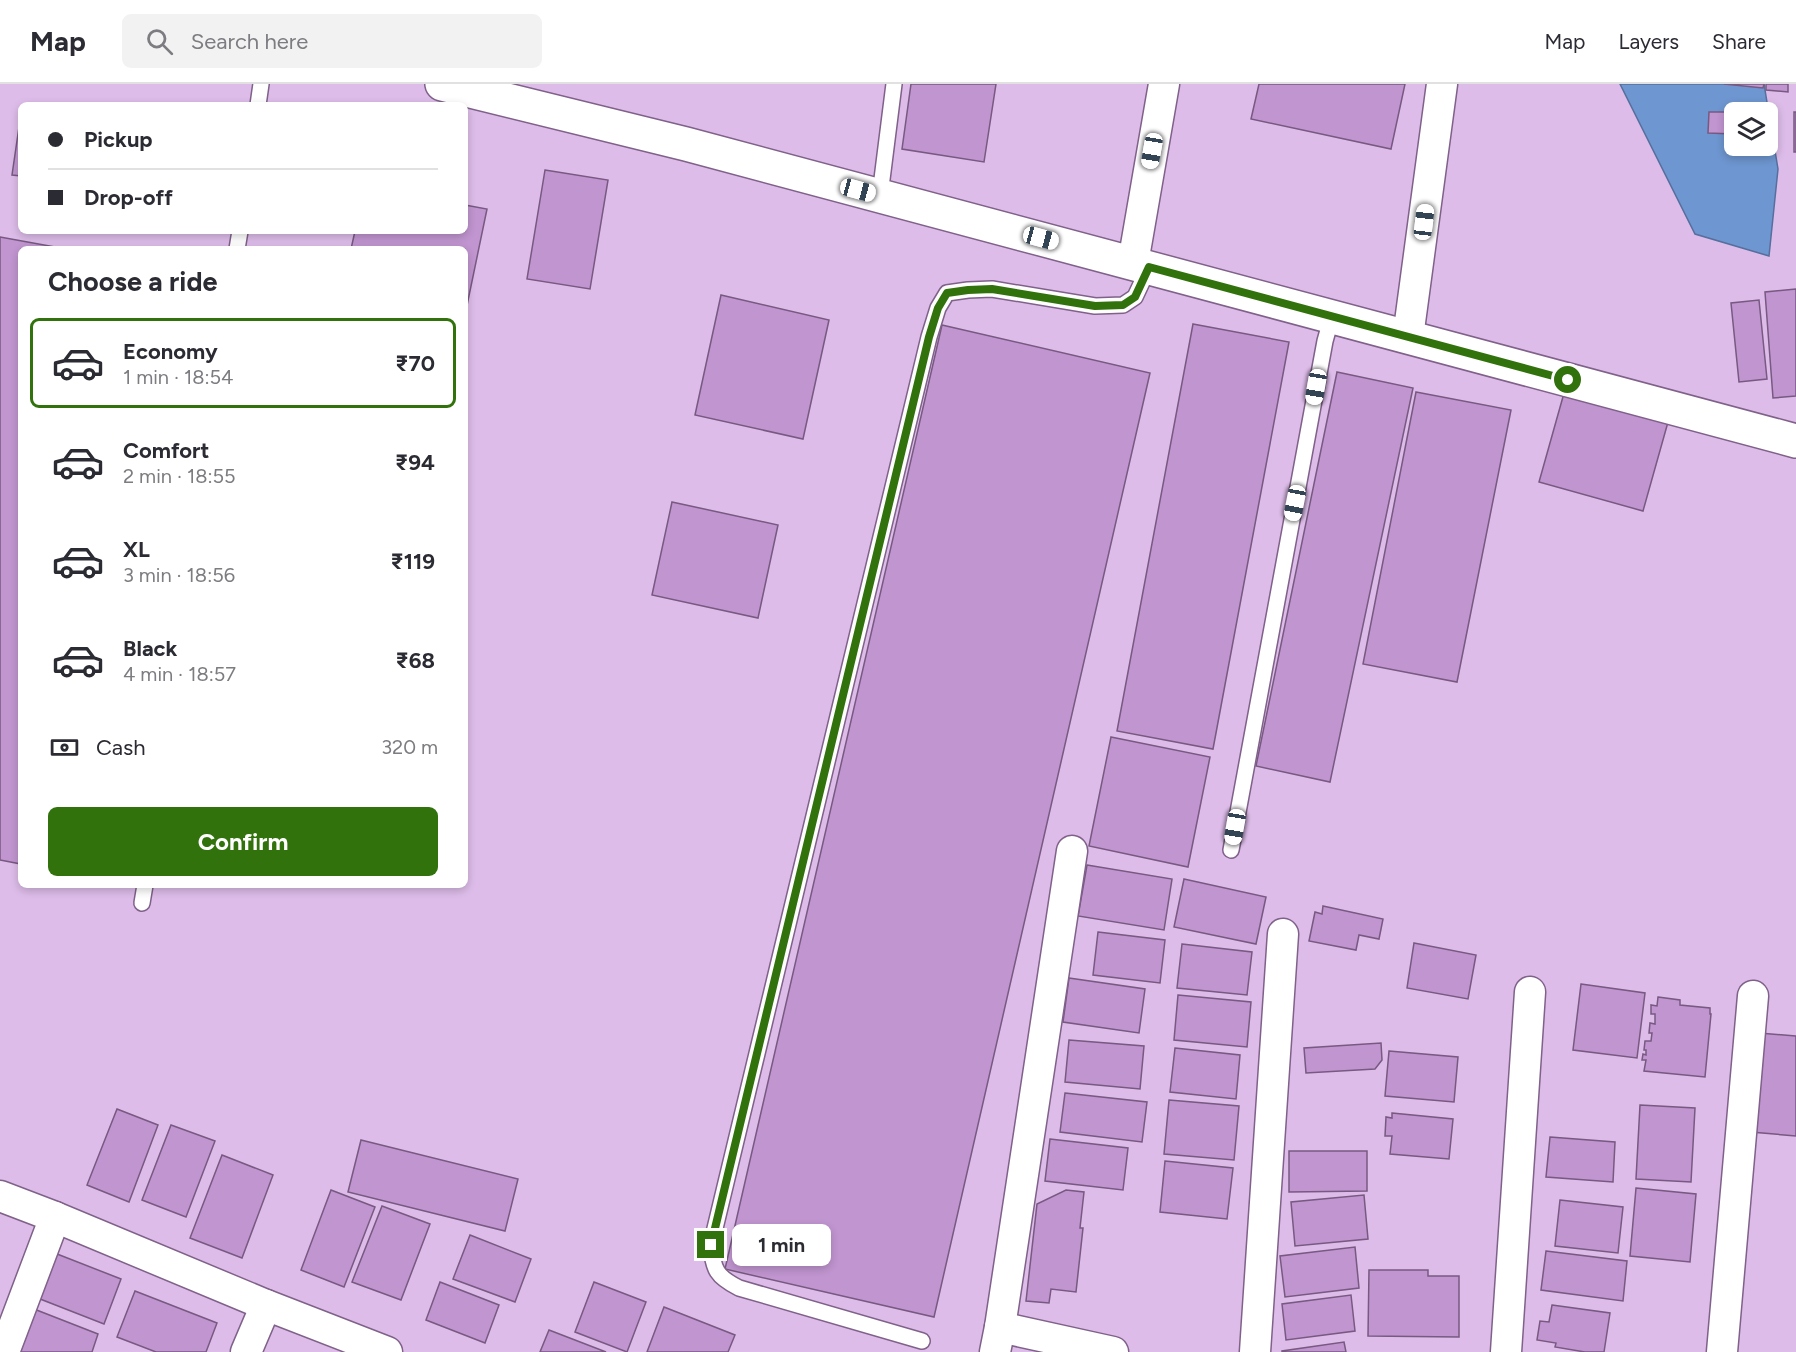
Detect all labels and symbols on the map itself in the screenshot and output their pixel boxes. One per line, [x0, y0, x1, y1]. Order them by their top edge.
car [1140, 132, 1164, 170]
car [838, 177, 878, 203]
car [1413, 203, 1435, 241]
car [1021, 225, 1061, 251]
route start [1554, 366, 1581, 393]
car [1304, 368, 1328, 406]
car [1283, 484, 1307, 522]
car [1223, 808, 1247, 846]
callout: 1 min [732, 1224, 831, 1266]
route end [697, 1231, 724, 1258]

